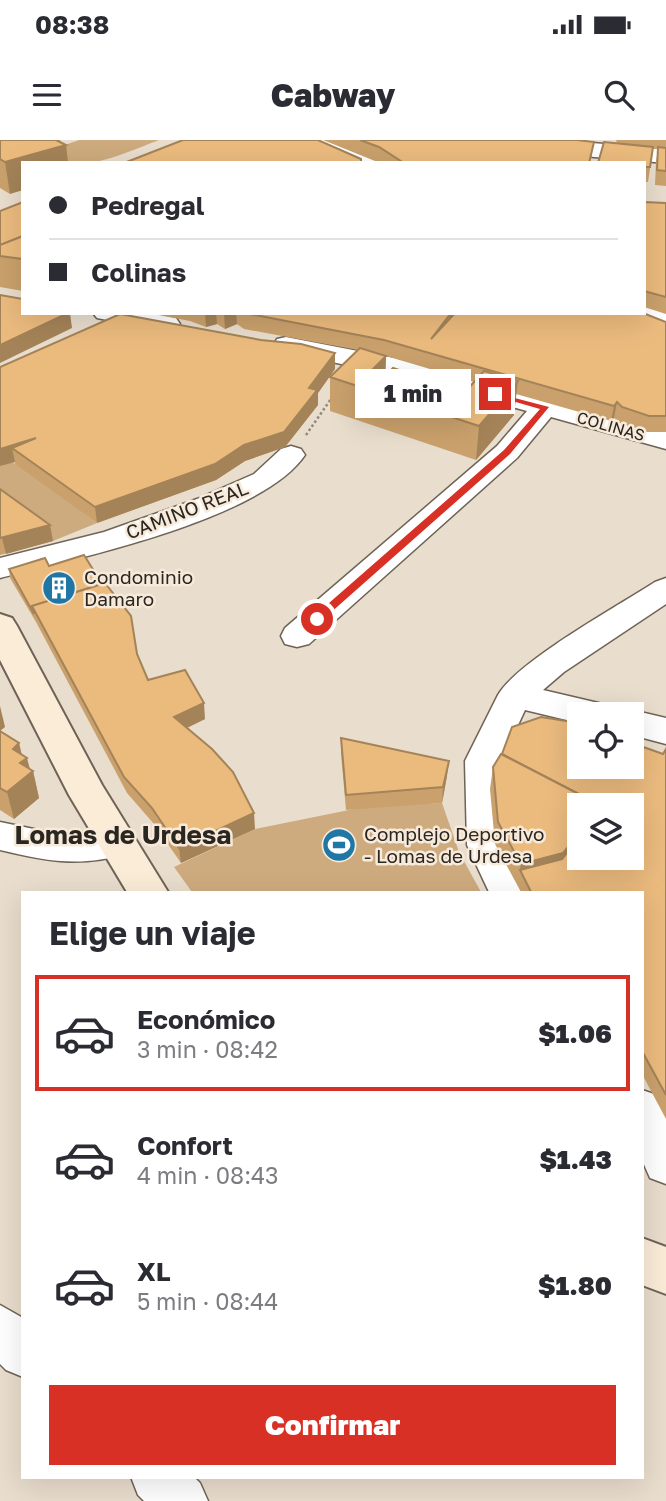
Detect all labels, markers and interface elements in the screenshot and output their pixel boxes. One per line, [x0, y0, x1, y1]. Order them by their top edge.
text: 08:38 [35, 9, 109, 40]
icon: menu [28, 76, 66, 114]
text: Cabway [271, 76, 395, 114]
icon: search [600, 76, 638, 114]
text: Pedregal [91, 190, 204, 221]
text: Colinas [91, 257, 186, 288]
callout: 1 min [355, 370, 470, 418]
route end [479, 378, 511, 410]
text: 1 min [384, 379, 442, 407]
street label: COLINAS [575, 407, 647, 445]
street label: CAMINO REAL [123, 476, 251, 543]
place label: Condominio Damaro [84, 565, 193, 610]
building icon: Condominio Damaro [40, 569, 78, 607]
route start [301, 603, 333, 635]
map controls [567, 702, 644, 870]
button: locate [567, 702, 644, 779]
button: layers [567, 793, 644, 870]
district label: Lomas de Urdesa [15, 819, 231, 850]
place label: Complejo Deportivo - Lomas de Urdesa [364, 822, 545, 867]
sports icon: Complejo Deportivo - Lomas de Urdesa [320, 826, 358, 864]
text: Elige un viaje [49, 914, 256, 952]
icon: car [53, 1002, 116, 1065]
text: Económico [137, 1004, 275, 1035]
text: $1.06 [538, 1018, 612, 1049]
text: 3 min · 08:42 [137, 1035, 278, 1063]
icon: car [53, 1128, 116, 1191]
text: Confort [137, 1130, 233, 1161]
text: $1.43 [539, 1144, 612, 1175]
text: 4 min · 08:43 [137, 1161, 279, 1189]
icon: car [53, 1254, 116, 1317]
text: XL [137, 1256, 171, 1287]
text: $1.80 [538, 1270, 612, 1301]
text: 5 min · 08:44 [137, 1287, 278, 1315]
button: Confirmar [49, 1385, 616, 1465]

